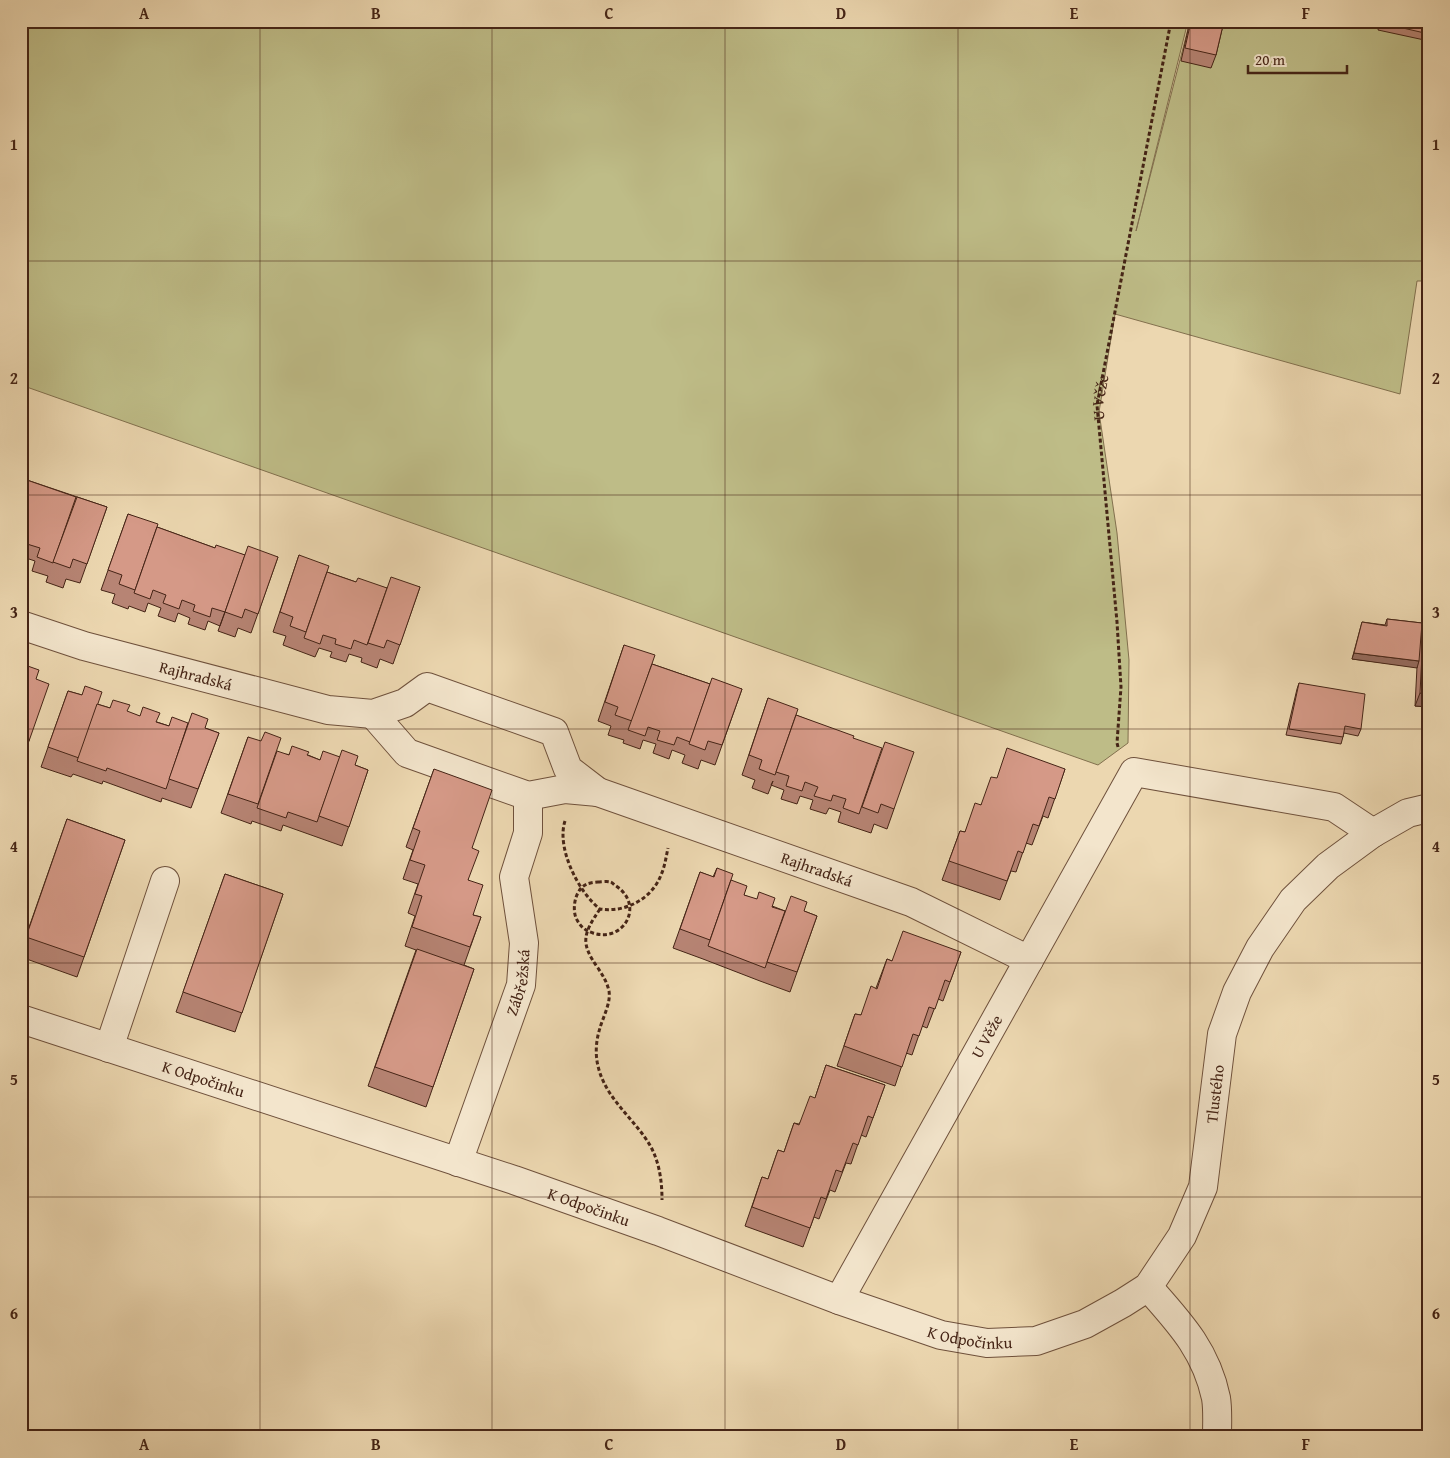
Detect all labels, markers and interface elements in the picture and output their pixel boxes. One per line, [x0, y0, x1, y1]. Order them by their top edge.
text: A [139, 1, 150, 25]
text: B [371, 1, 381, 25]
text: C [604, 1, 614, 25]
text: D [836, 1, 846, 25]
text: E [1070, 1, 1079, 25]
text: F [1302, 1, 1310, 25]
scale bar [1248, 42, 1346, 74]
text: 20 m [1255, 49, 1286, 70]
text: 1 [10, 132, 18, 156]
text: 1 [1432, 132, 1440, 156]
text: 2 [10, 366, 18, 390]
text: 2 [1432, 366, 1440, 390]
street label: U Věže [1085, 372, 1115, 422]
text: 3 [10, 600, 18, 624]
text: 3 [1432, 600, 1440, 624]
street label: Rajhradská [157, 654, 235, 697]
text: 4 [10, 834, 18, 858]
text: 4 [1432, 834, 1440, 858]
street label: Rajhradská [778, 845, 857, 893]
street label: Zábřežská [499, 948, 536, 1019]
street label: U Věže [964, 1010, 1008, 1063]
street label: K Odpočinku [159, 1054, 248, 1103]
street label: Tlustého [1199, 1063, 1230, 1125]
text: 5 [10, 1067, 18, 1091]
text: 5 [1432, 1067, 1440, 1091]
street label: K Odpočinku [545, 1181, 633, 1232]
text: 6 [10, 1301, 18, 1325]
text: 6 [1432, 1301, 1440, 1325]
street label: K Odpočinku [924, 1319, 1013, 1355]
text: A [139, 1432, 150, 1456]
text: B [371, 1432, 381, 1456]
text: C [604, 1432, 614, 1456]
text: D [836, 1432, 846, 1456]
text: E [1070, 1432, 1079, 1456]
text: F [1302, 1432, 1310, 1456]

